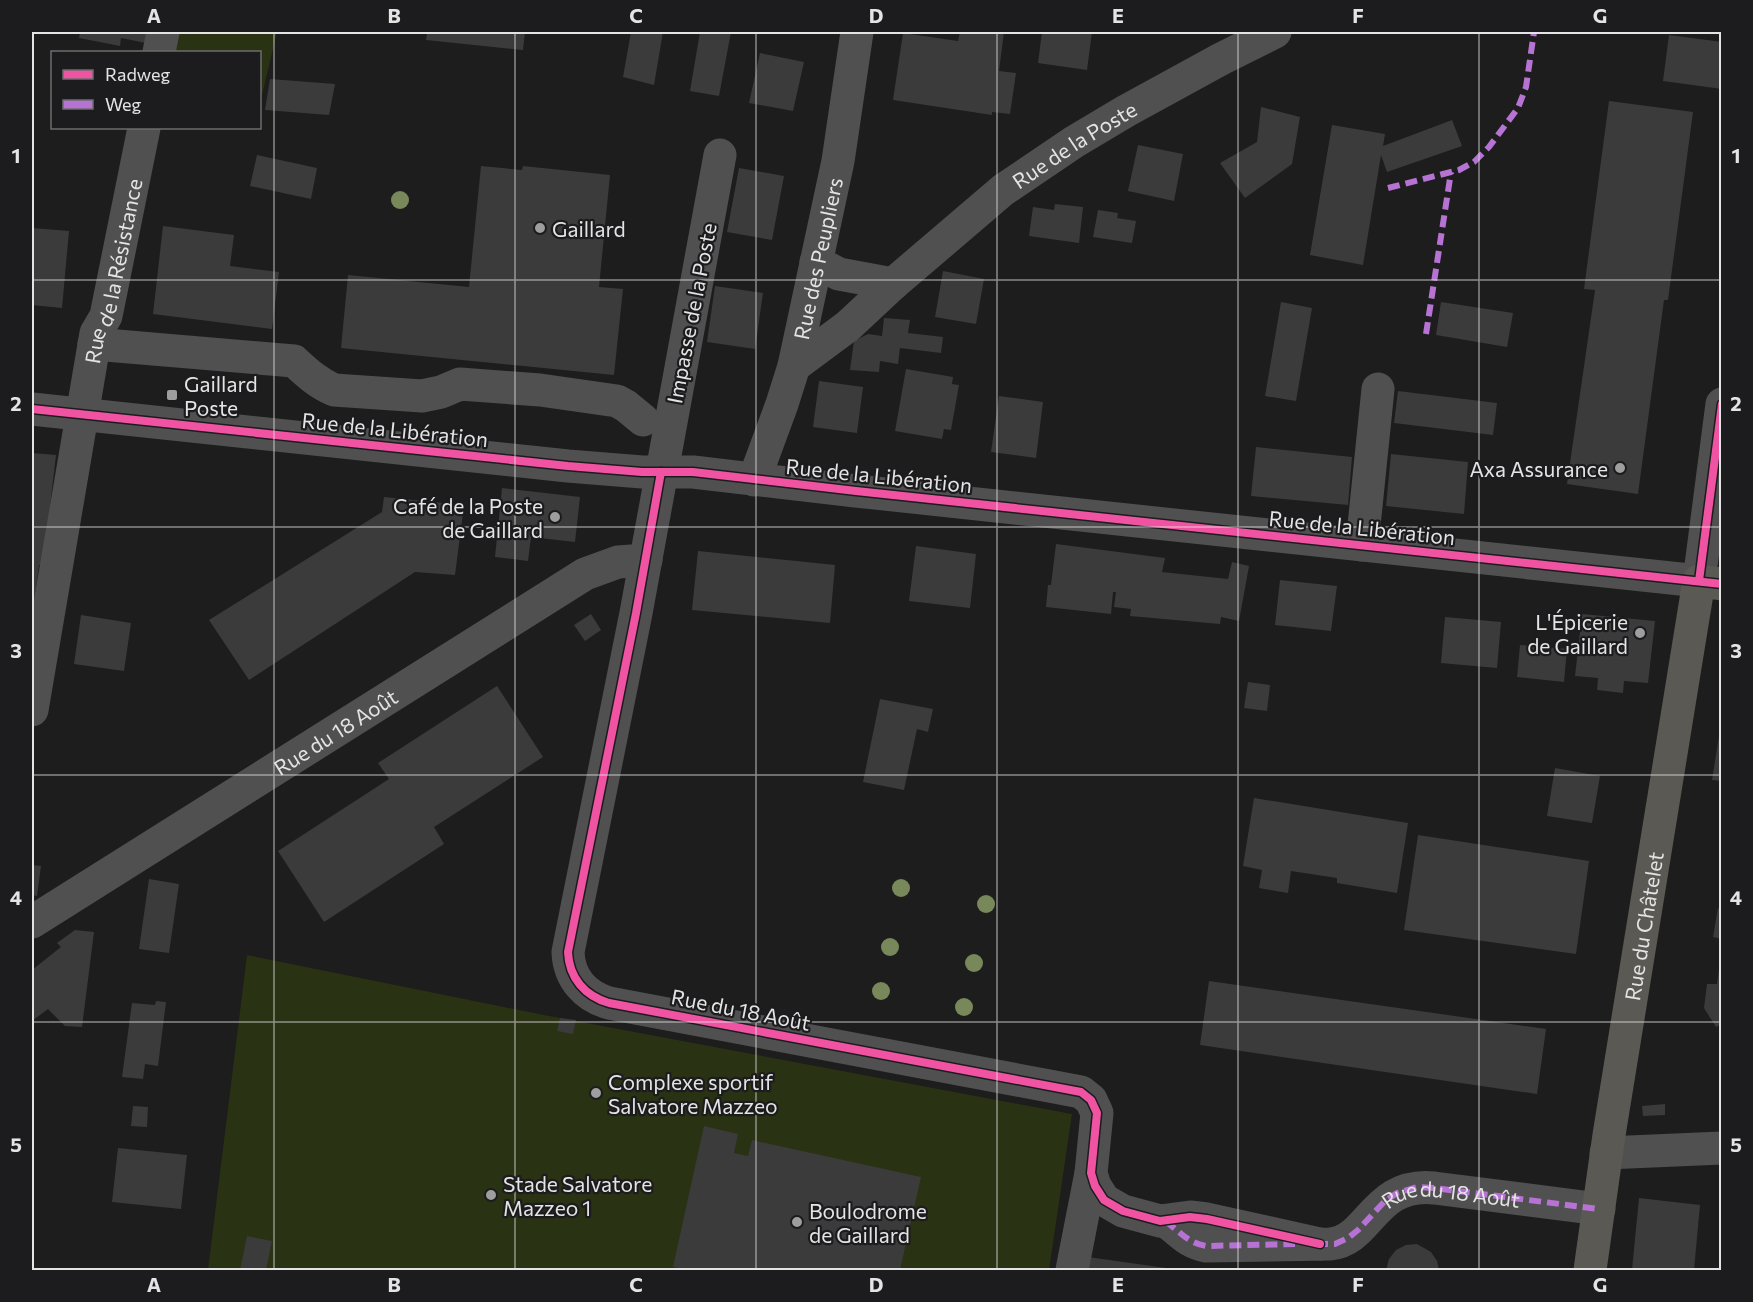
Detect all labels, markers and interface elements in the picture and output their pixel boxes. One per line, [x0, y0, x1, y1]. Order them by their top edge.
text: A [147, 3, 161, 27]
text: B [387, 3, 401, 27]
text: C [629, 3, 643, 27]
text: D [869, 3, 883, 27]
text: E [1112, 3, 1124, 27]
text: F [1352, 3, 1364, 27]
text: G [1593, 3, 1607, 27]
legend [51, 51, 261, 129]
text: Radweg [105, 63, 170, 85]
text: Weg [105, 93, 142, 115]
street label: Rue de la Poste [1007, 95, 1140, 193]
text: 1 [11, 143, 21, 167]
text: 1 [1731, 143, 1741, 167]
street label: Rue des Peupliers [788, 175, 847, 342]
street label: Rue de la Résistance [79, 176, 146, 365]
place label: Gaillard [552, 216, 626, 241]
marker: Gaillard [533, 221, 547, 235]
street label: Impasse de la Poste [661, 221, 721, 405]
place label: Gaillard Poste [184, 371, 258, 420]
marker: Gaillard Poste [165, 388, 179, 402]
text: 2 [10, 391, 22, 415]
text: 2 [1730, 391, 1742, 415]
street label: Rue de la Libération [301, 407, 489, 451]
street label: Rue de la Libération [785, 453, 973, 497]
place label: Axa Assurance [1469, 456, 1608, 481]
marker: Axa Assurance [1613, 461, 1627, 475]
place label: Café de la Poste de Gaillard [393, 493, 543, 542]
street label: Rue de la Libération [1268, 505, 1456, 549]
marker: Café de la Poste de Gaillard [548, 510, 562, 524]
place label: L'Épicerie de Gaillard [1527, 609, 1628, 658]
marker: L'Épicerie de Gaillard [1633, 626, 1647, 640]
text: 3 [10, 638, 22, 662]
text: 3 [1730, 638, 1742, 662]
street label: Rue du 18 Août [268, 683, 402, 780]
street label: Rue du Châtelet [1619, 850, 1667, 1002]
text: 4 [10, 885, 22, 909]
text: 4 [1730, 885, 1742, 909]
street label: Rue du 18 Août [669, 983, 813, 1035]
place label: Complexe sportif Salvatore Mazzeo [608, 1069, 778, 1118]
marker: Complexe sportif Salvatore Mazzeo [589, 1086, 603, 1100]
text: 5 [10, 1132, 22, 1156]
text: 5 [1730, 1132, 1742, 1156]
place label: Stade Salvatore Mazzeo 1 [503, 1171, 652, 1220]
street label: Rue du 18 Août [1376, 1174, 1522, 1213]
marker: Stade Salvatore Mazzeo 1 [484, 1188, 498, 1202]
place label: Boulodrome de Gaillard [809, 1198, 927, 1247]
marker: Boulodrome de Gaillard [790, 1215, 804, 1229]
text: A [147, 1272, 161, 1296]
text: B [387, 1272, 401, 1296]
text: C [629, 1272, 643, 1296]
text: D [869, 1272, 883, 1296]
text: E [1112, 1272, 1124, 1296]
text: F [1352, 1272, 1364, 1296]
text: G [1593, 1272, 1607, 1296]

